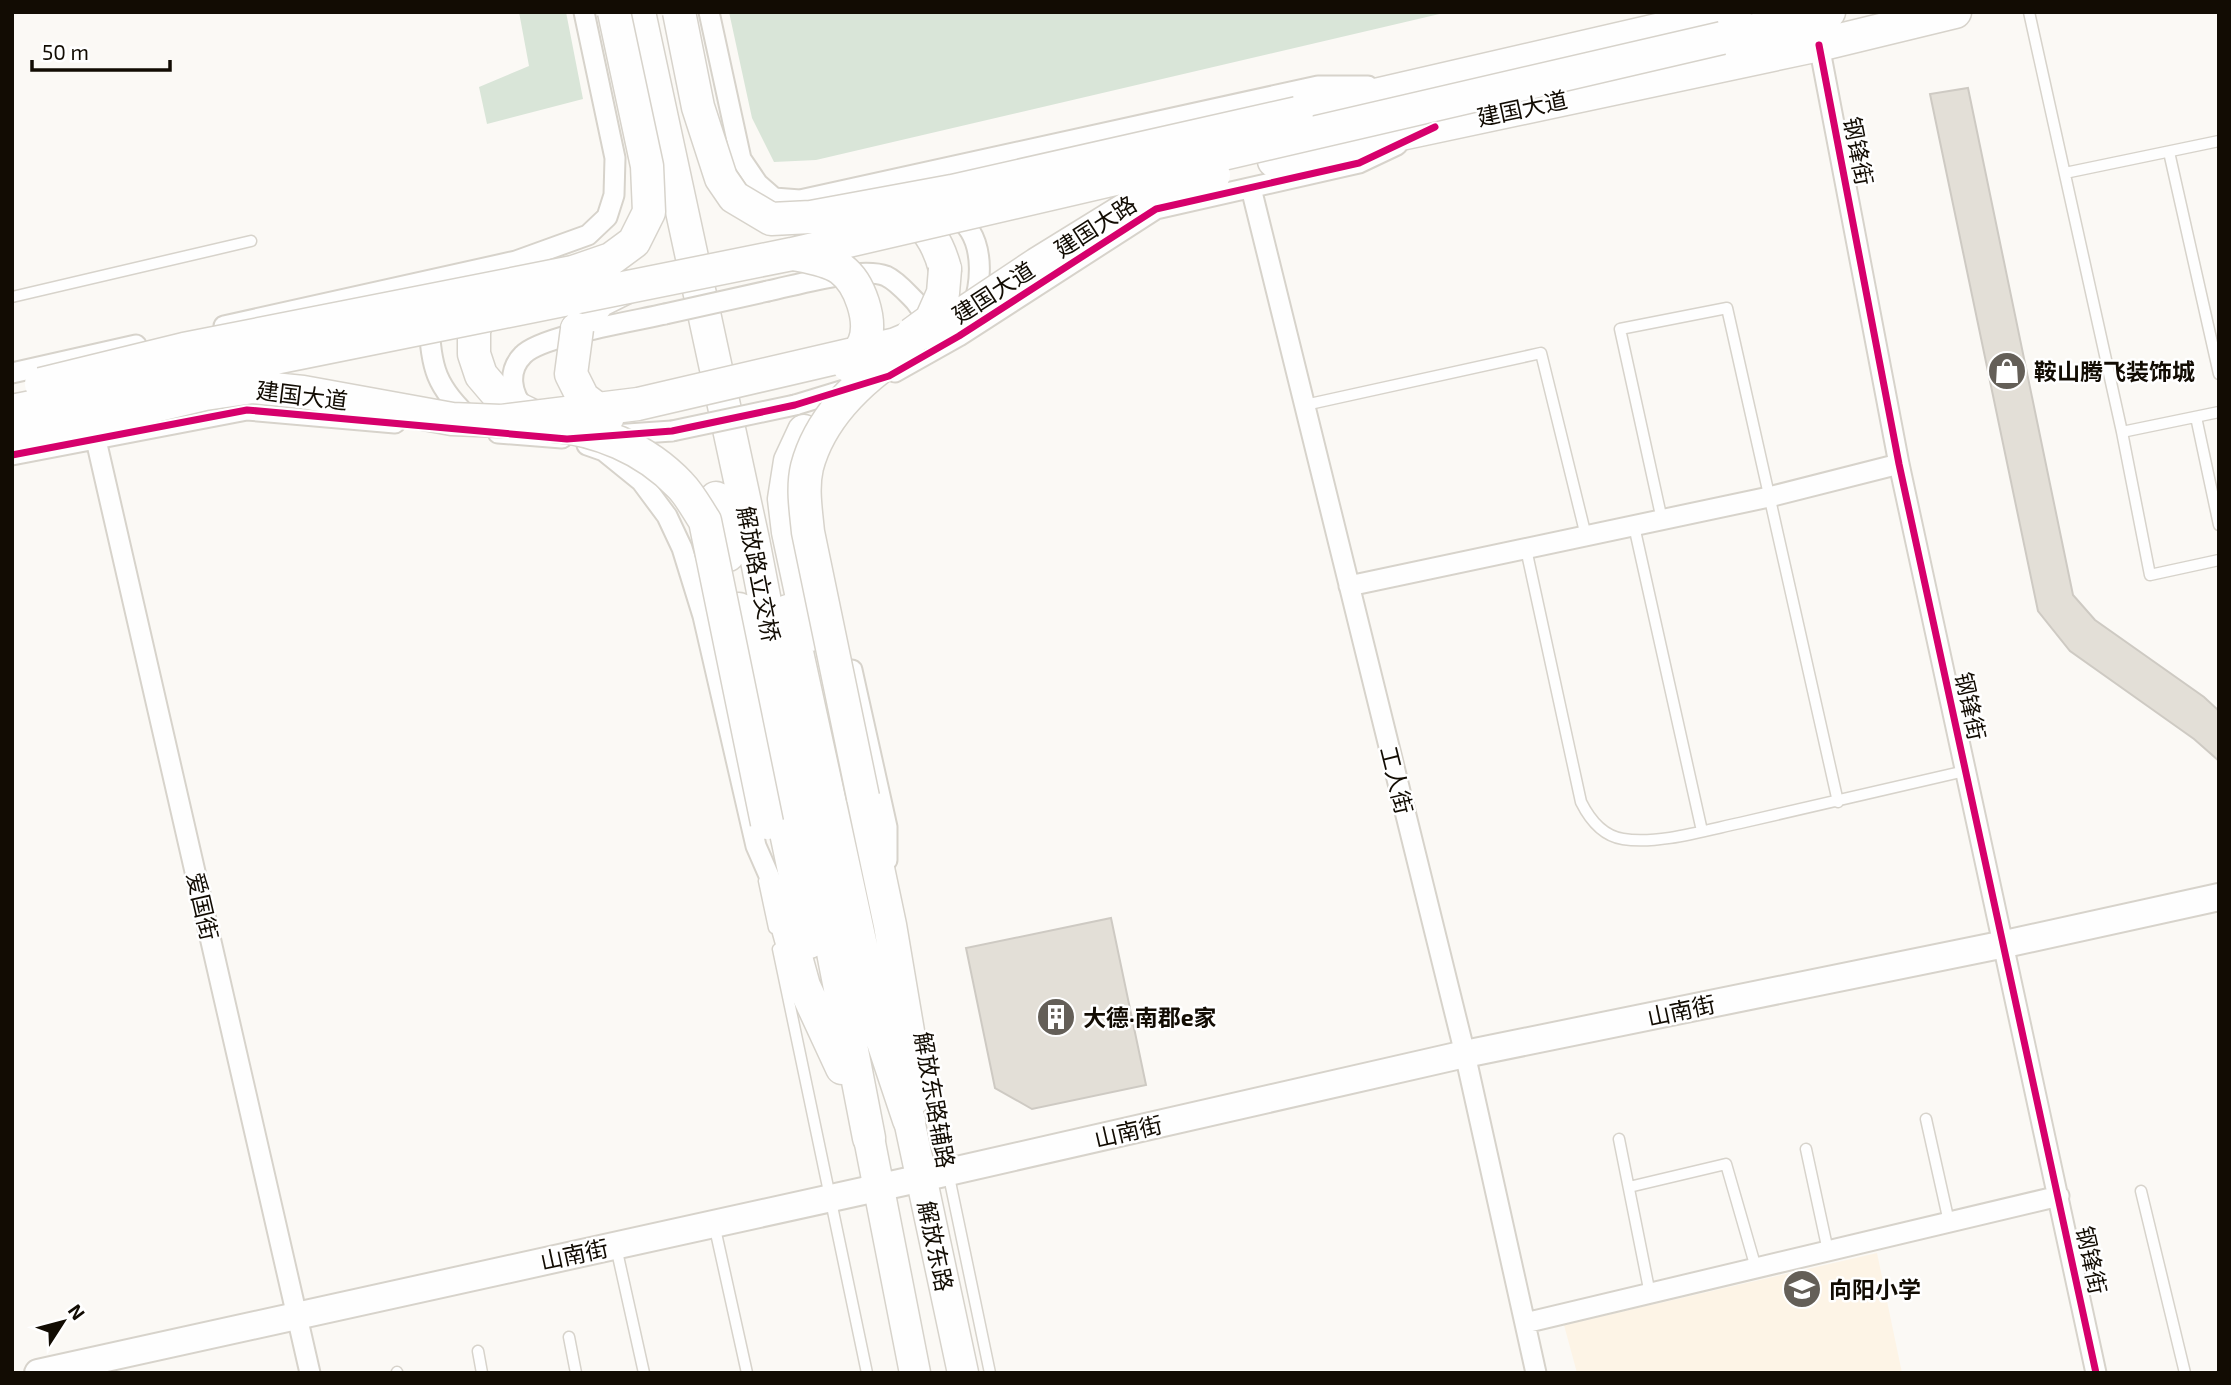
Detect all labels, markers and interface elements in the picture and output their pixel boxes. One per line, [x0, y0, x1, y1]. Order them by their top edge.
scale bar [32, 28, 170, 72]
text: 50 m [42, 39, 89, 64]
street label: 建国大道 [1474, 85, 1570, 131]
street label: 钢锋街 [1839, 114, 1879, 188]
street label: 建国大路 [1049, 189, 1141, 263]
street label: 建国大道 [947, 255, 1039, 329]
shop icon: 鞍山腾飞装饰城 [1986, 350, 2028, 392]
place label: 鞍山腾飞装饰城 [2034, 357, 2195, 385]
street label: 建国大道 [255, 375, 349, 415]
street label: 解放路立交桥 [732, 504, 786, 644]
street label: 钢锋街 [1950, 669, 1992, 743]
street label: 工人街 [1375, 743, 1419, 817]
street label: 爱国街 [182, 869, 224, 943]
street label: 山南街 [1644, 989, 1718, 1031]
building icon: 大德·南郡e家 [1035, 996, 1077, 1038]
place label: 大德·南郡e家 [1083, 1003, 1217, 1031]
street label: 解放东路辅路 [909, 1030, 961, 1170]
street label: 山南街 [1091, 1110, 1165, 1152]
street label: 解放东路 [913, 1198, 959, 1294]
street label: 钢锋街 [2071, 1223, 2113, 1297]
street label: 山南街 [537, 1233, 611, 1275]
school or university icon: 向阳小学 [1781, 1268, 1823, 1310]
place label: 向阳小学 [1829, 1275, 1921, 1303]
north arrow [28, 1287, 98, 1357]
text: N [64, 1299, 90, 1324]

